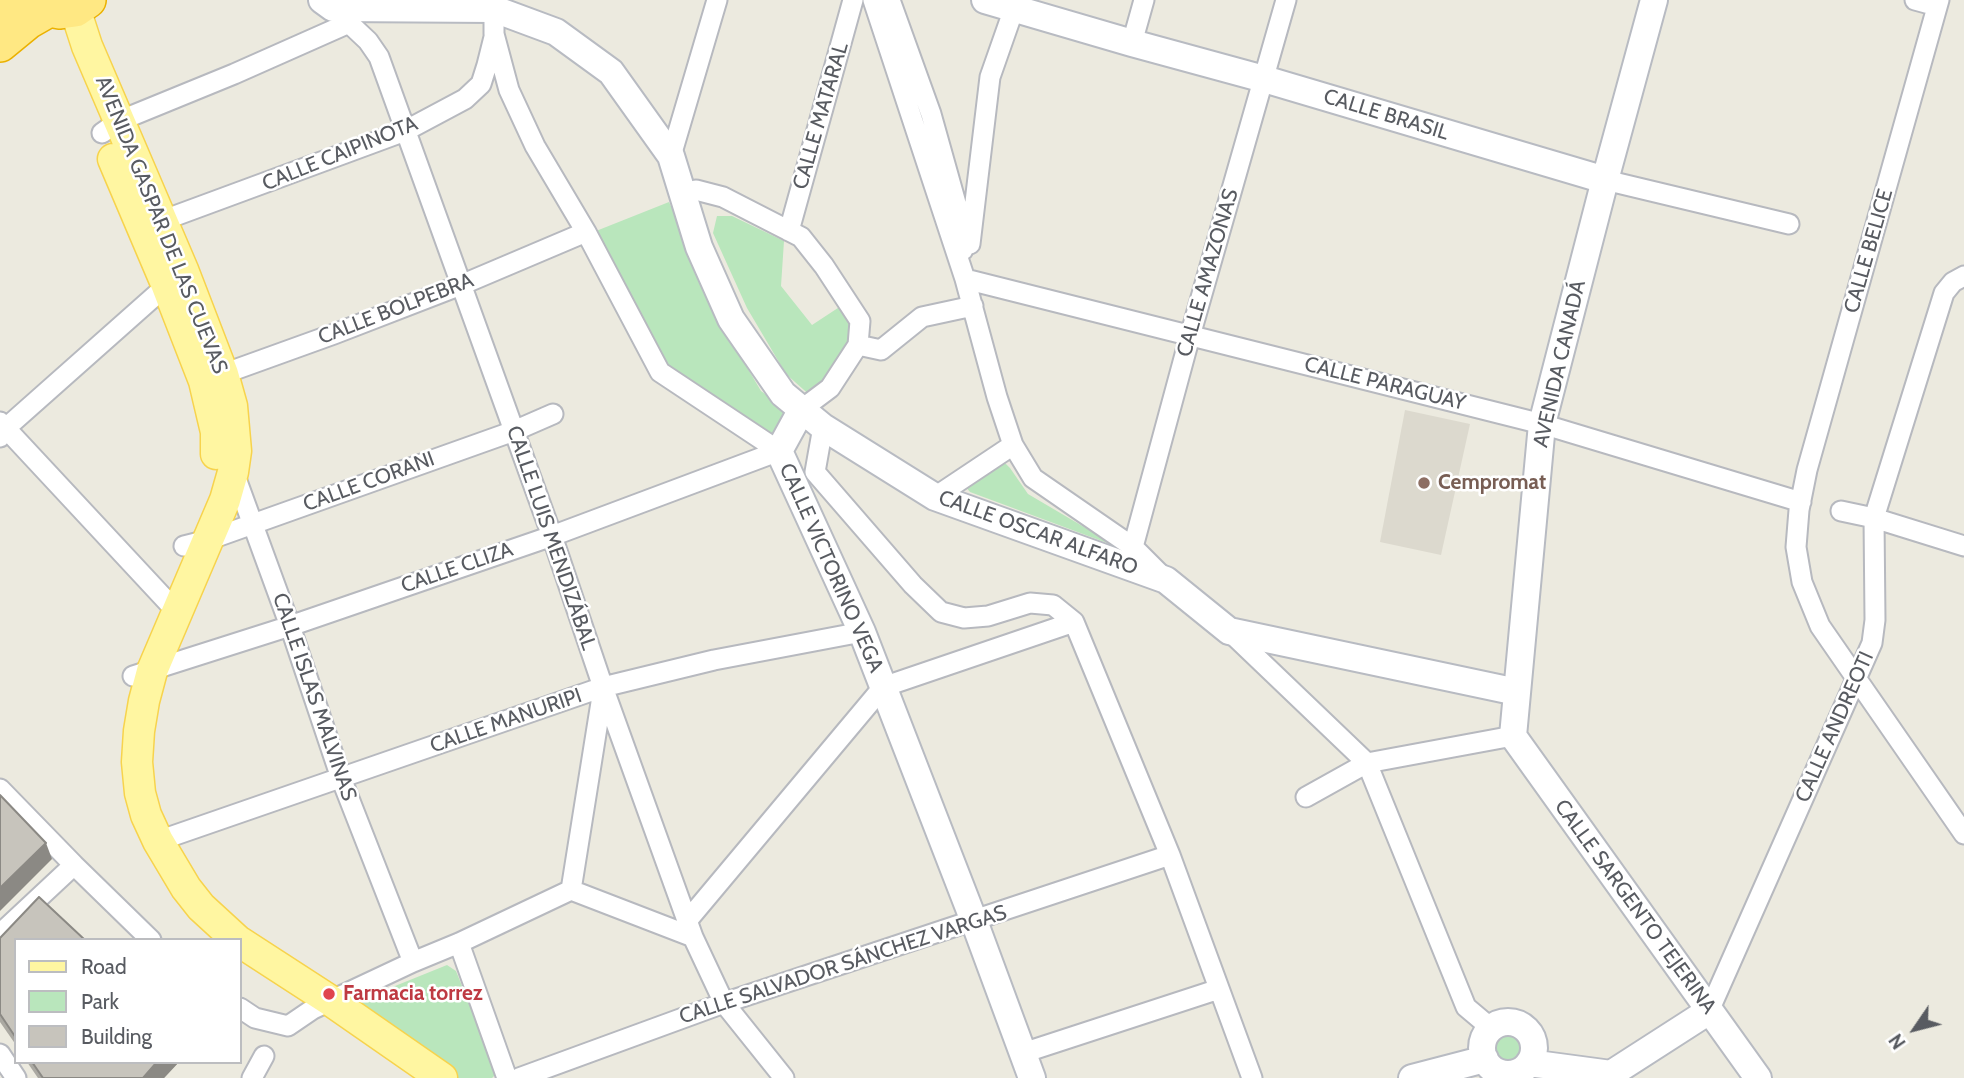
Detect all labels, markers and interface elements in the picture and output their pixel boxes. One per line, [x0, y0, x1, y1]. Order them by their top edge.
street label: CALLE MATARAL [788, 40, 854, 192]
street label: AVENIDA GASPAR DE LAS CUEVAS [90, 72, 232, 378]
street label: CALLE BRASIL [1320, 84, 1452, 146]
street label: CALLE CAIPINOTA [259, 111, 421, 197]
street label: CALLE AMAZONAS [1172, 186, 1244, 360]
street label: CALLE BELICE [1839, 186, 1899, 316]
street label: CALLE BOLPEBRA [315, 268, 477, 350]
street label: AVENIDA CANADÁ [1529, 278, 1591, 450]
street label: CALLE PARAGUAY [1302, 352, 1468, 416]
street label: CALLE LUIS MENDIZÁBAL [501, 423, 601, 653]
street label: CALLE CORANI [300, 447, 438, 517]
street label: CALLE VICTORINO VEGA [773, 460, 889, 676]
place label: Cempromat [1438, 470, 1546, 496]
marker: Cempromat [1416, 475, 1432, 491]
street label: CALLE OSCAR ALFARO [935, 485, 1141, 581]
street label: CALLE CLIZA [398, 537, 516, 599]
street label: CALLE ISLAS MALVINAS [267, 590, 361, 804]
street label: CALLE ANDREOTI [1790, 648, 1880, 806]
street label: CALLE MANURIPI [427, 683, 585, 759]
street label: CALLE SARGENTO TEJERINA [1549, 795, 1721, 1019]
street label: CALLE SALVADOR SÁNCHEZ VARGAS [676, 900, 1010, 1030]
legend [14, 938, 242, 1064]
text: Road [81, 954, 127, 979]
place label: Farmacia torrez [343, 981, 483, 1007]
marker: Farmacia torrez [321, 986, 337, 1002]
text: Park [81, 989, 119, 1014]
north arrow [1880, 994, 1950, 1064]
text: Building [81, 1024, 152, 1049]
text: N [1884, 1029, 1911, 1053]

